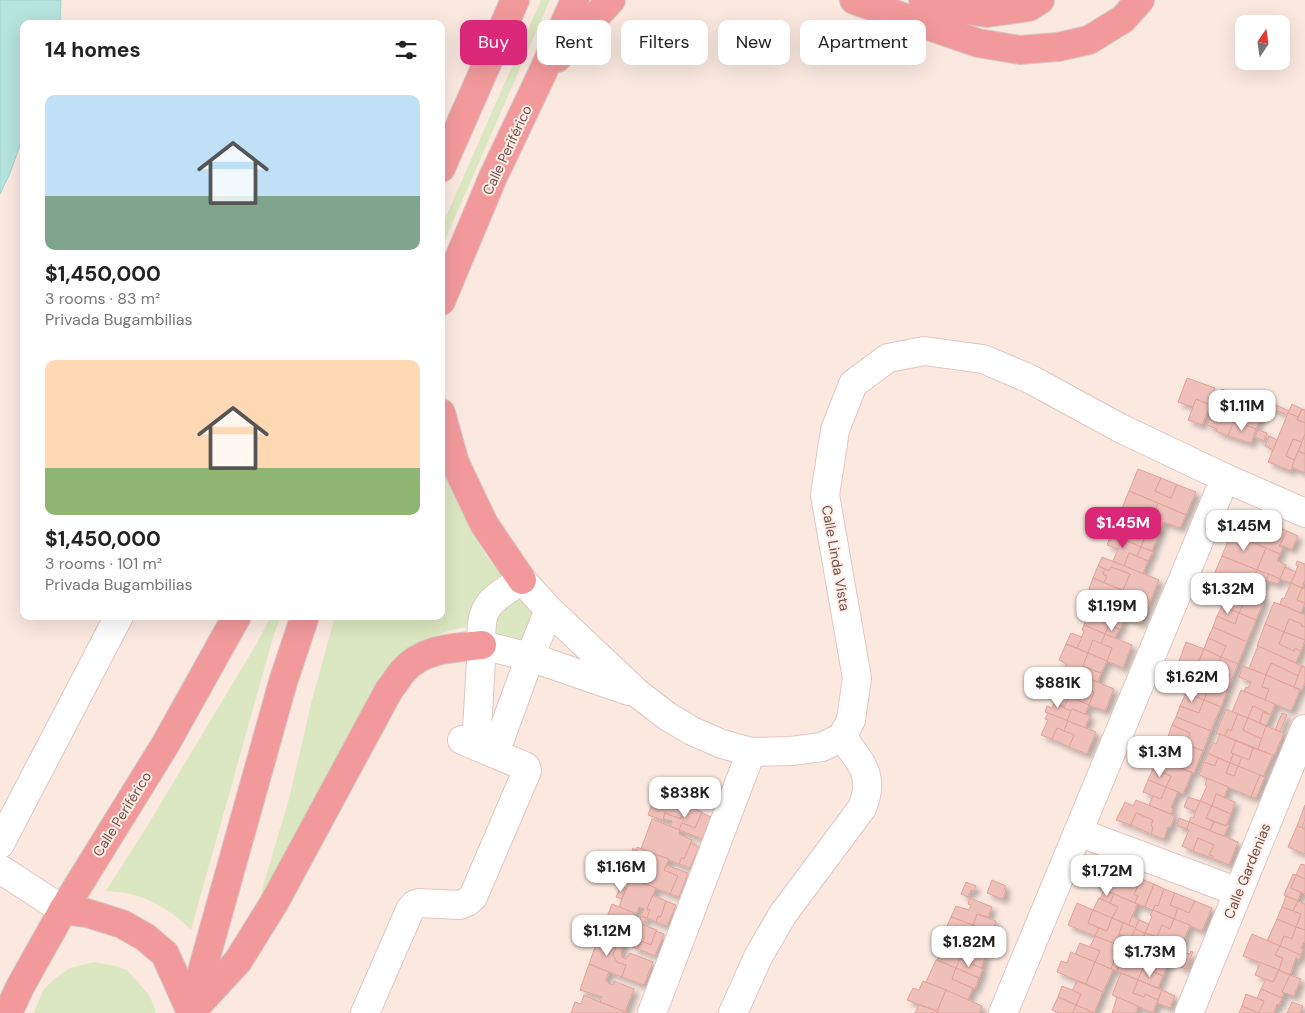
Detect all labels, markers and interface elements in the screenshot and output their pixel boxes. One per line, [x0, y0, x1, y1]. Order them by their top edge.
north arrow [1235, 15, 1290, 70]
map controls [1235, 15, 1290, 70]
chip: Buy [460, 20, 527, 65]
chip: Rent [537, 20, 611, 65]
chip: Filters [621, 20, 708, 65]
chip: New [718, 20, 790, 65]
chip: Apartment [800, 20, 926, 65]
text: 14 homes [45, 36, 141, 64]
icon: filters [392, 36, 420, 64]
street label: Calle Periférico [478, 102, 536, 198]
icon: home [188, 128, 278, 218]
text: $1,450,000 [45, 260, 161, 288]
text: 3 rooms · 83 m² [45, 288, 160, 309]
text: Privada Bugambilias [45, 309, 192, 330]
pin: $1.11M [1201, 390, 1283, 432]
icon: home [188, 393, 278, 483]
text: $1.11M [1220, 395, 1264, 416]
street label: Calle Linda Vista [818, 504, 854, 612]
pin: $1.45M [1082, 506, 1164, 549]
pin: $1.45M [1203, 510, 1285, 552]
text: $1.45M [1096, 512, 1150, 533]
text: $1.45M [1217, 515, 1271, 536]
text: $1,450,000 [45, 525, 161, 553]
text: 3 rooms · 101 m² [45, 553, 162, 574]
pin: $1.32M [1187, 572, 1269, 615]
text: Privada Bugambilias [45, 574, 192, 595]
text: $1.32M [1202, 578, 1254, 599]
pin: $1.19M [1071, 590, 1153, 632]
text: $1.19M [1087, 595, 1137, 616]
pin: $1.62M [1151, 660, 1233, 703]
pin: $881K [1023, 666, 1093, 709]
text: $1.62M [1166, 666, 1218, 687]
text: $881K [1035, 672, 1081, 693]
pin: $1.3M [1125, 736, 1195, 778]
text: $1.3M [1138, 741, 1182, 762]
street label: Calle Periférico [89, 768, 155, 860]
pin: $838K [650, 776, 720, 819]
text: $838K [660, 782, 710, 803]
street label: Calle Gardenias [1220, 821, 1274, 921]
pin: $1.16M [580, 850, 662, 893]
pin: $1.72M [1066, 854, 1148, 897]
text: $1.16M [596, 856, 646, 877]
text: $1.72M [1082, 860, 1132, 881]
pin: $1.12M [566, 914, 648, 957]
text: $1.12M [583, 920, 631, 941]
pin: $1.82M [928, 926, 1010, 968]
text: $1.82M [943, 931, 995, 952]
pin: $1.73M [1109, 936, 1191, 978]
text: $1.73M [1124, 941, 1176, 962]

